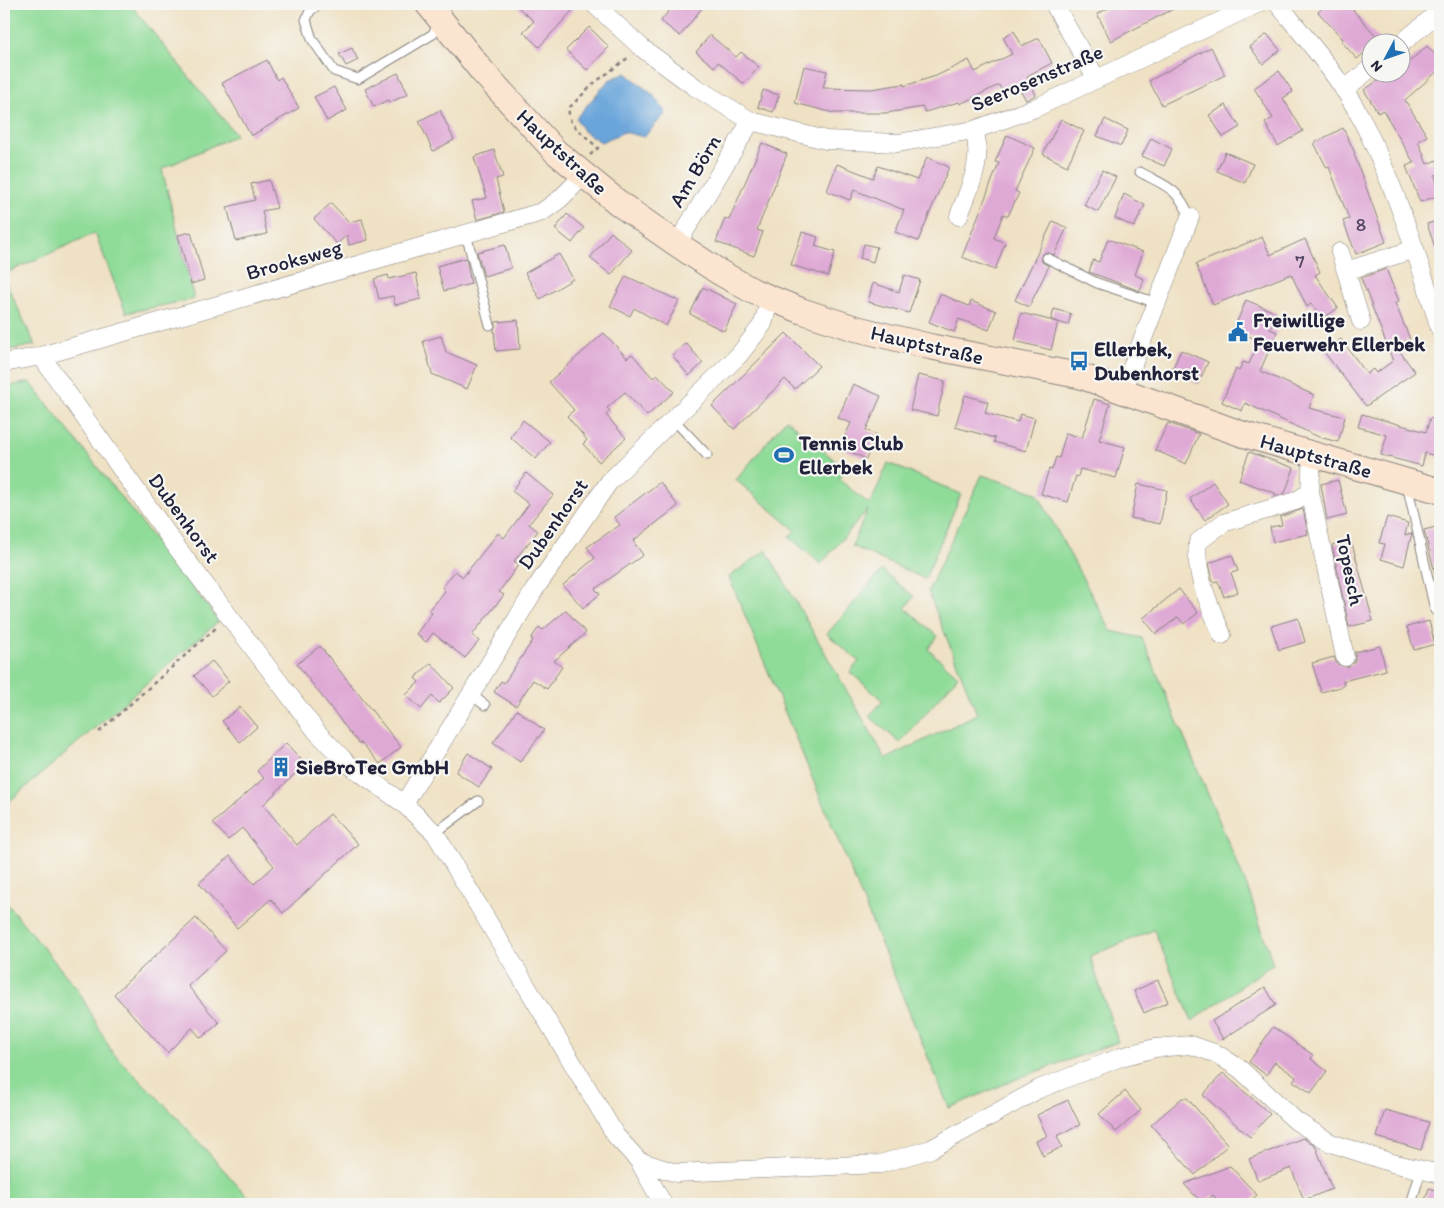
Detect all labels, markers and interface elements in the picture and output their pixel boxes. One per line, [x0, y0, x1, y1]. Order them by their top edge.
north arrow [1362, 32, 1412, 82]
street label: Seerosenstraße [967, 38, 1107, 117]
text: N [1367, 57, 1386, 75]
street label: Hauptstraße [512, 103, 613, 200]
street label: Am Börn [663, 130, 726, 211]
house number: 8 [1356, 213, 1366, 236]
street label: Brooksweg [243, 234, 345, 285]
house number: 7 [1295, 250, 1305, 273]
place label: Freiwillige Feuerwehr Ellerbek [1253, 307, 1426, 356]
street label: Hauptstraße [868, 319, 986, 370]
public building icon: Freiwillige Feuerwehr Ellerbek [1227, 321, 1249, 343]
place label: Ellerbek, Dubenhorst [1094, 336, 1199, 385]
bus stop icon: Ellerbek, Dubenhorst [1068, 350, 1090, 372]
street label: Hauptstraße [1257, 428, 1375, 483]
place label: Tennis Club Ellerbek [798, 430, 903, 479]
sports icon: Tennis Club Ellerbek [773, 444, 795, 466]
street label: Dubenhorst [143, 468, 225, 568]
street label: Dubenhorst [512, 473, 593, 574]
street label: Topesch [1331, 532, 1370, 608]
place label: SieBroTec GmbH [296, 754, 449, 779]
building icon: SieBroTec GmbH [270, 756, 292, 778]

